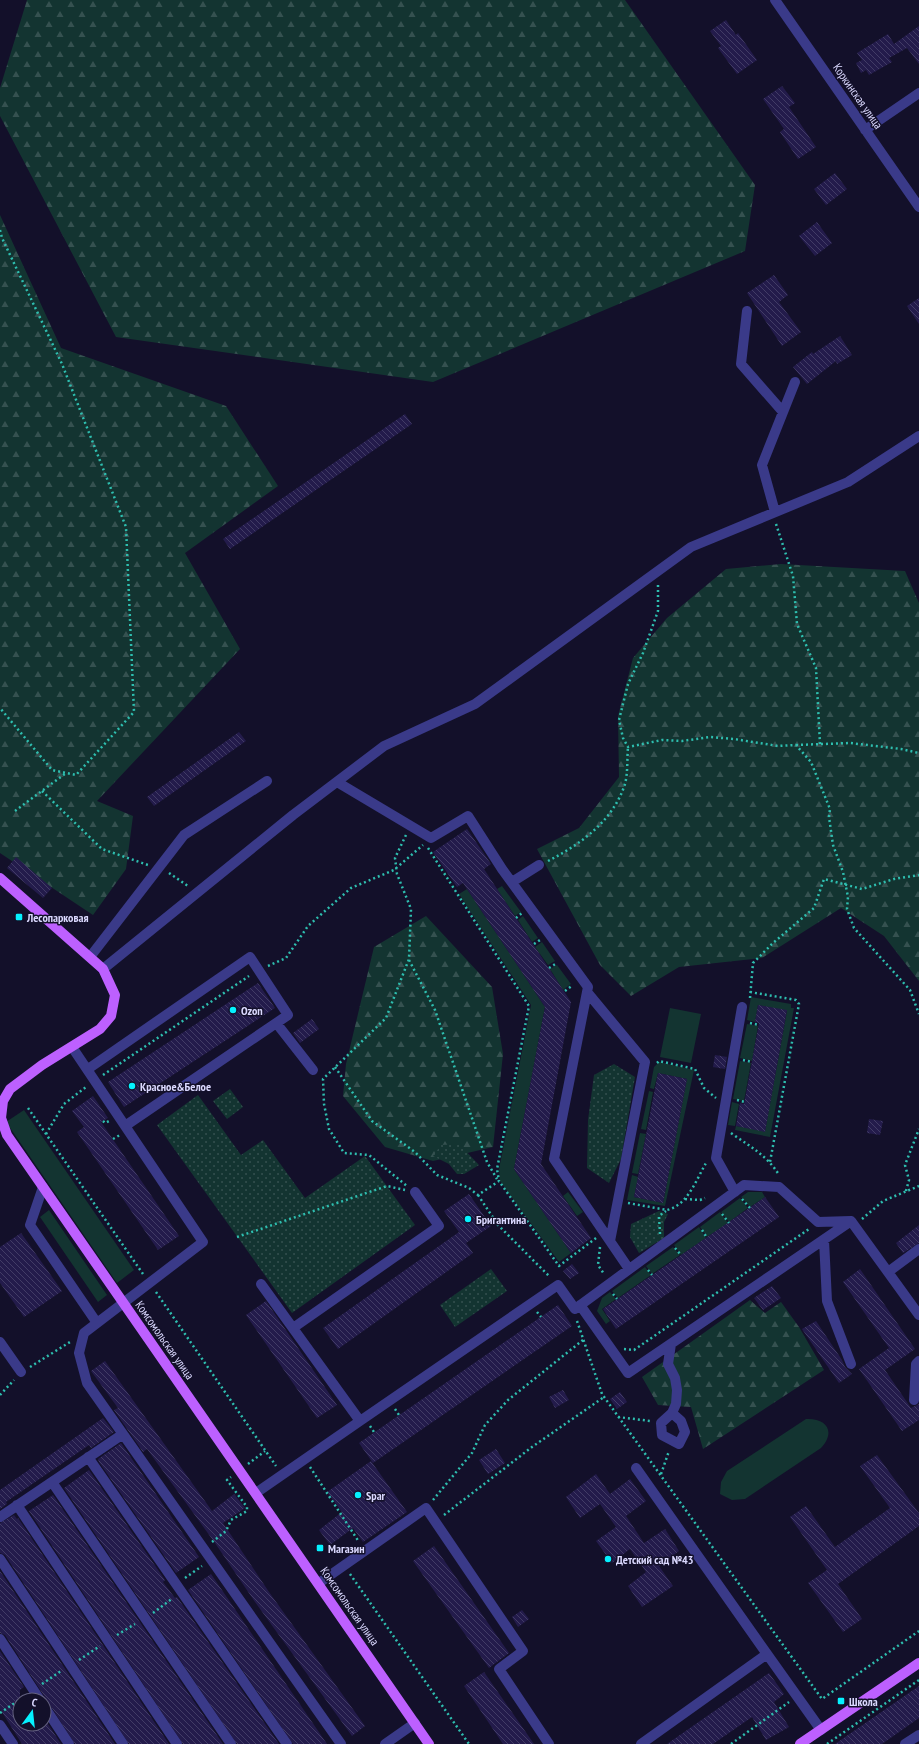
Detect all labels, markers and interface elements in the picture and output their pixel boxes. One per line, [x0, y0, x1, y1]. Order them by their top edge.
street label: Коркинская улица [830, 60, 886, 132]
place label: Лесопарковая [26, 910, 88, 925]
marker: Лесопарковая [14, 912, 24, 922]
place label: Ozon [241, 1003, 263, 1018]
marker: Ozon [228, 1005, 238, 1015]
place label: Красное&Белое [140, 1079, 211, 1094]
marker: Красное&Белое [127, 1081, 137, 1091]
place label: Бригантина [476, 1212, 526, 1227]
marker: Бригантина [463, 1214, 473, 1224]
street label: Комсомольская улица [132, 1298, 198, 1382]
place label: Spar [366, 1488, 386, 1503]
marker: Spar [353, 1490, 363, 1500]
place label: Магазин [328, 1541, 365, 1556]
marker: Магазин [315, 1543, 325, 1553]
place label: Детский сад №43 [616, 1552, 694, 1567]
marker: Детский сад №43 [603, 1554, 613, 1564]
street label: Комсомольская улица [317, 1564, 383, 1648]
north arrow [12, 1692, 52, 1732]
place label: Школа [849, 1694, 878, 1709]
text: С [30, 1695, 39, 1710]
marker: Школа [836, 1696, 846, 1706]

